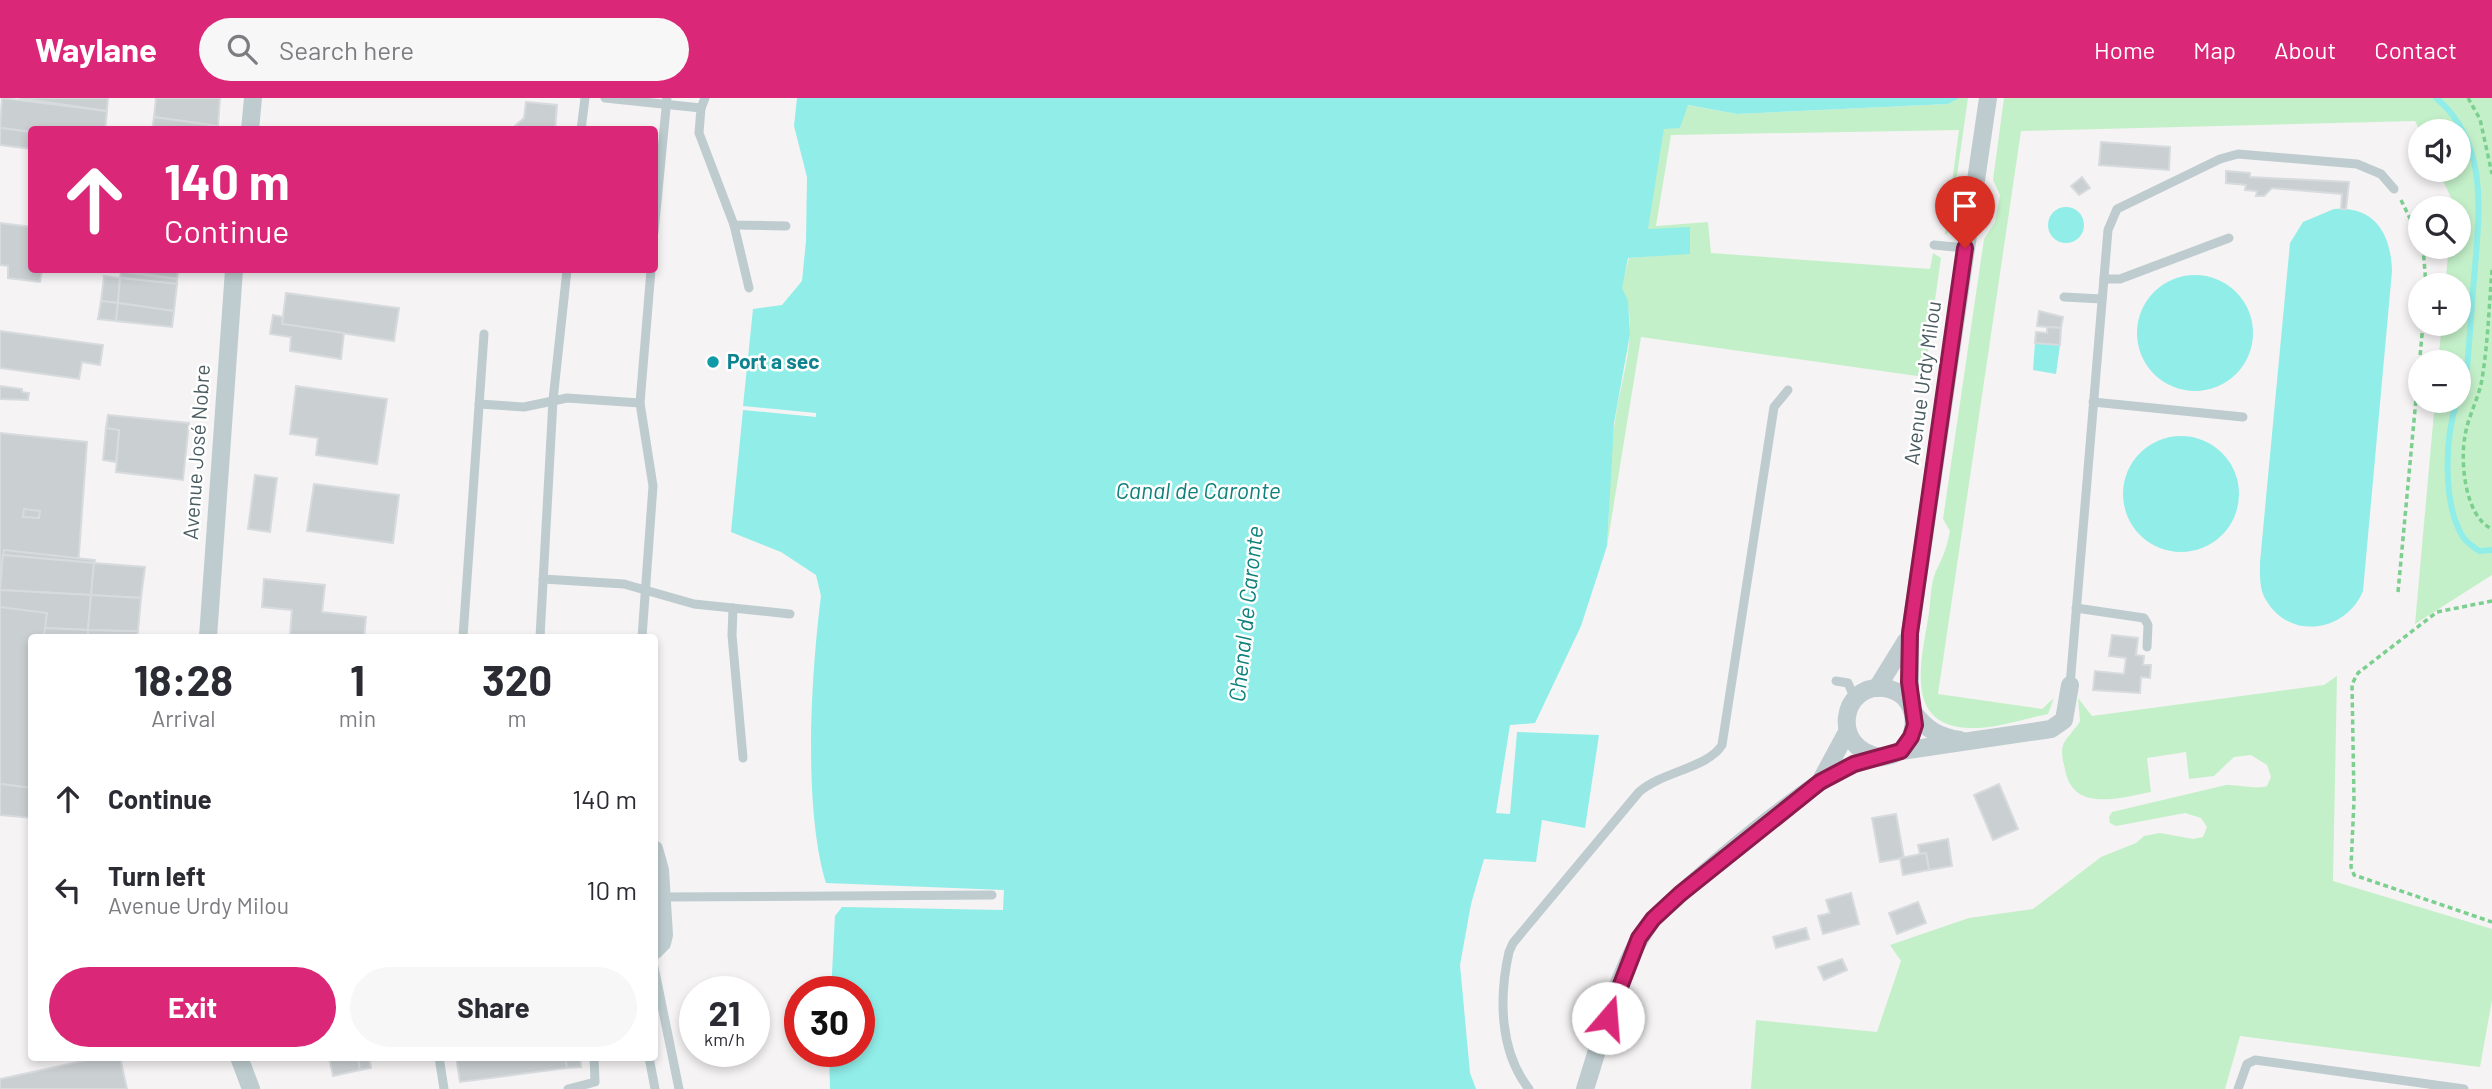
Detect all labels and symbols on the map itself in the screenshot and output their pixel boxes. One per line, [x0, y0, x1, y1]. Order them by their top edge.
pin [1935, 176, 1995, 248]
street label: Avenue Urdy Milou [1898, 299, 1945, 466]
place label: Port a sec [727, 348, 820, 373]
marker: Port a sec [705, 354, 721, 370]
street label: Avenue José Nobre [177, 363, 214, 540]
water label: Canal de Caronte [1115, 476, 1281, 504]
water label: Chenal de Caronte [1222, 524, 1268, 703]
speed limit sign: 30 [784, 976, 875, 1067]
position arrow [1571, 981, 1645, 1055]

